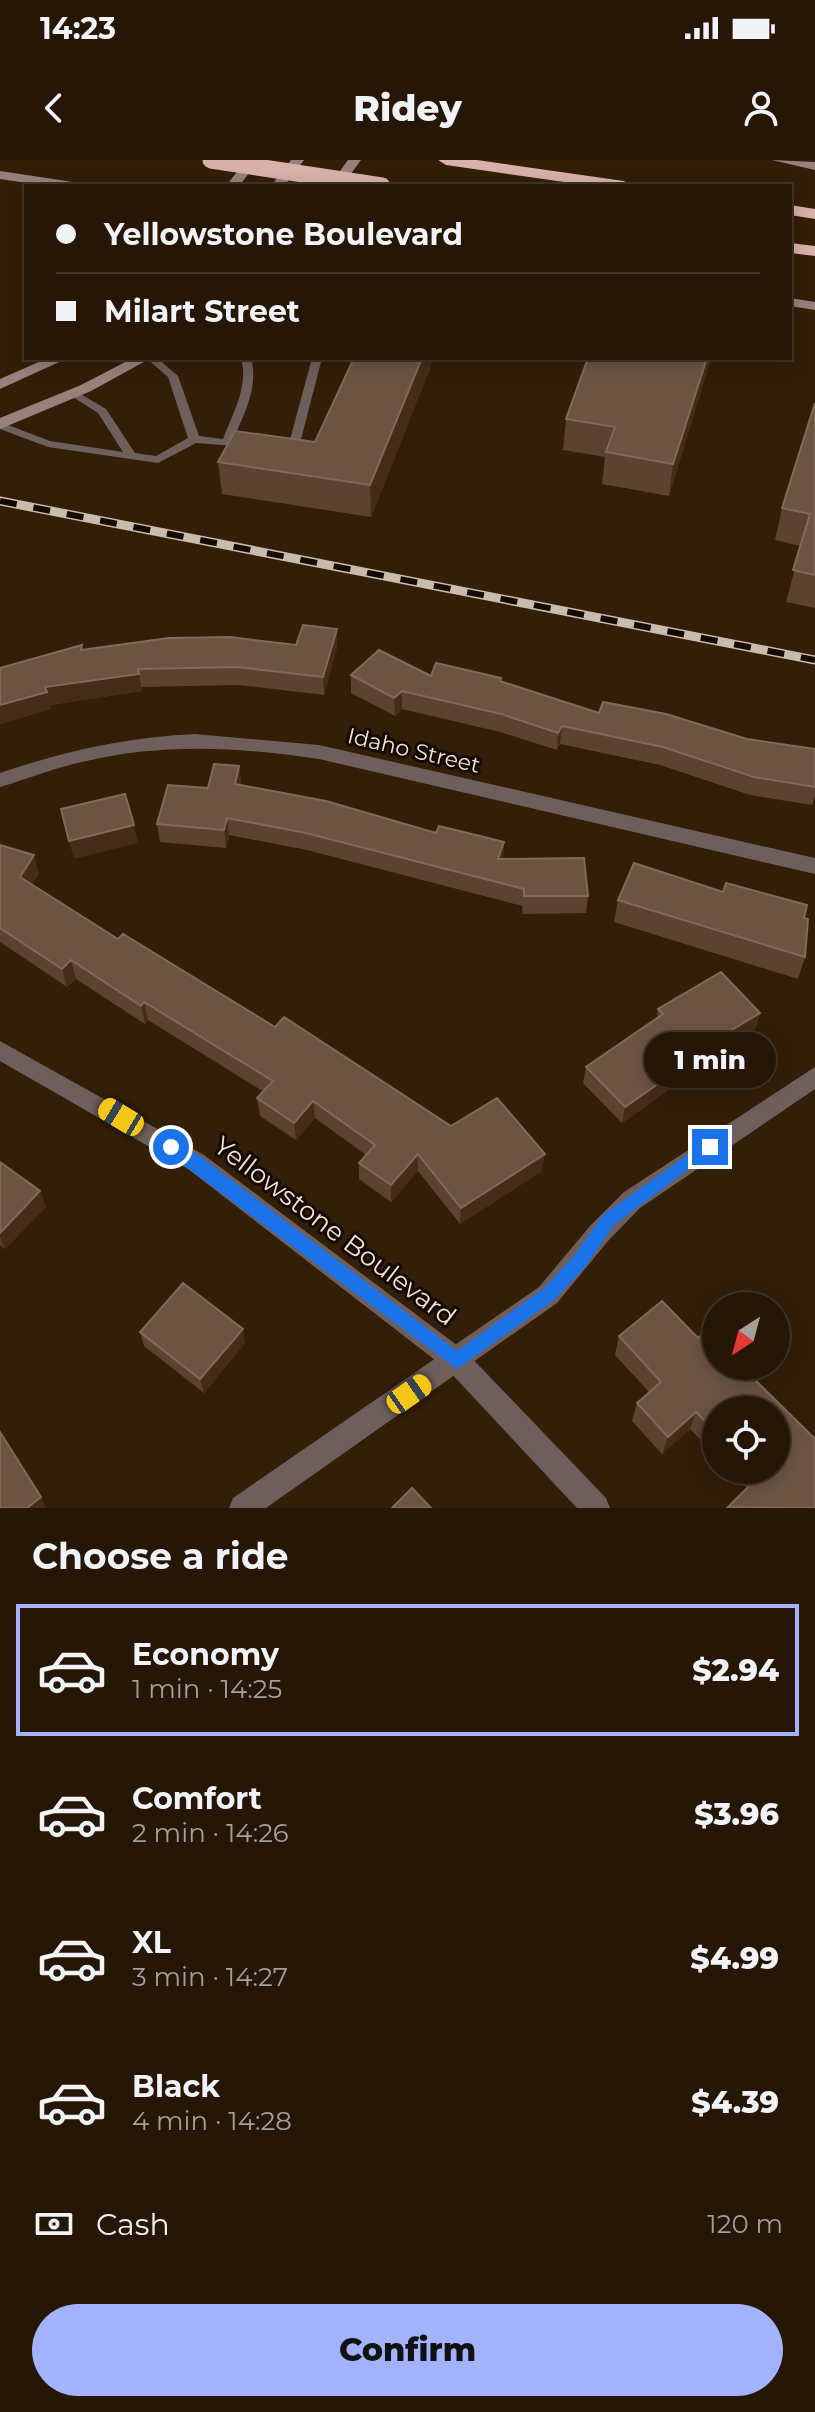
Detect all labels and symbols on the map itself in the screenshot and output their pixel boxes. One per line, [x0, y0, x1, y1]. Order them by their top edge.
street label: Idaho Street [345, 722, 483, 779]
callout: 1 min [644, 1031, 776, 1087]
car [94, 1094, 148, 1140]
route start [153, 1129, 189, 1165]
street label: Yellowstone Boulevard [208, 1129, 462, 1333]
route end [692, 1129, 728, 1165]
north arrow [702, 1292, 790, 1380]
car [382, 1370, 436, 1418]

